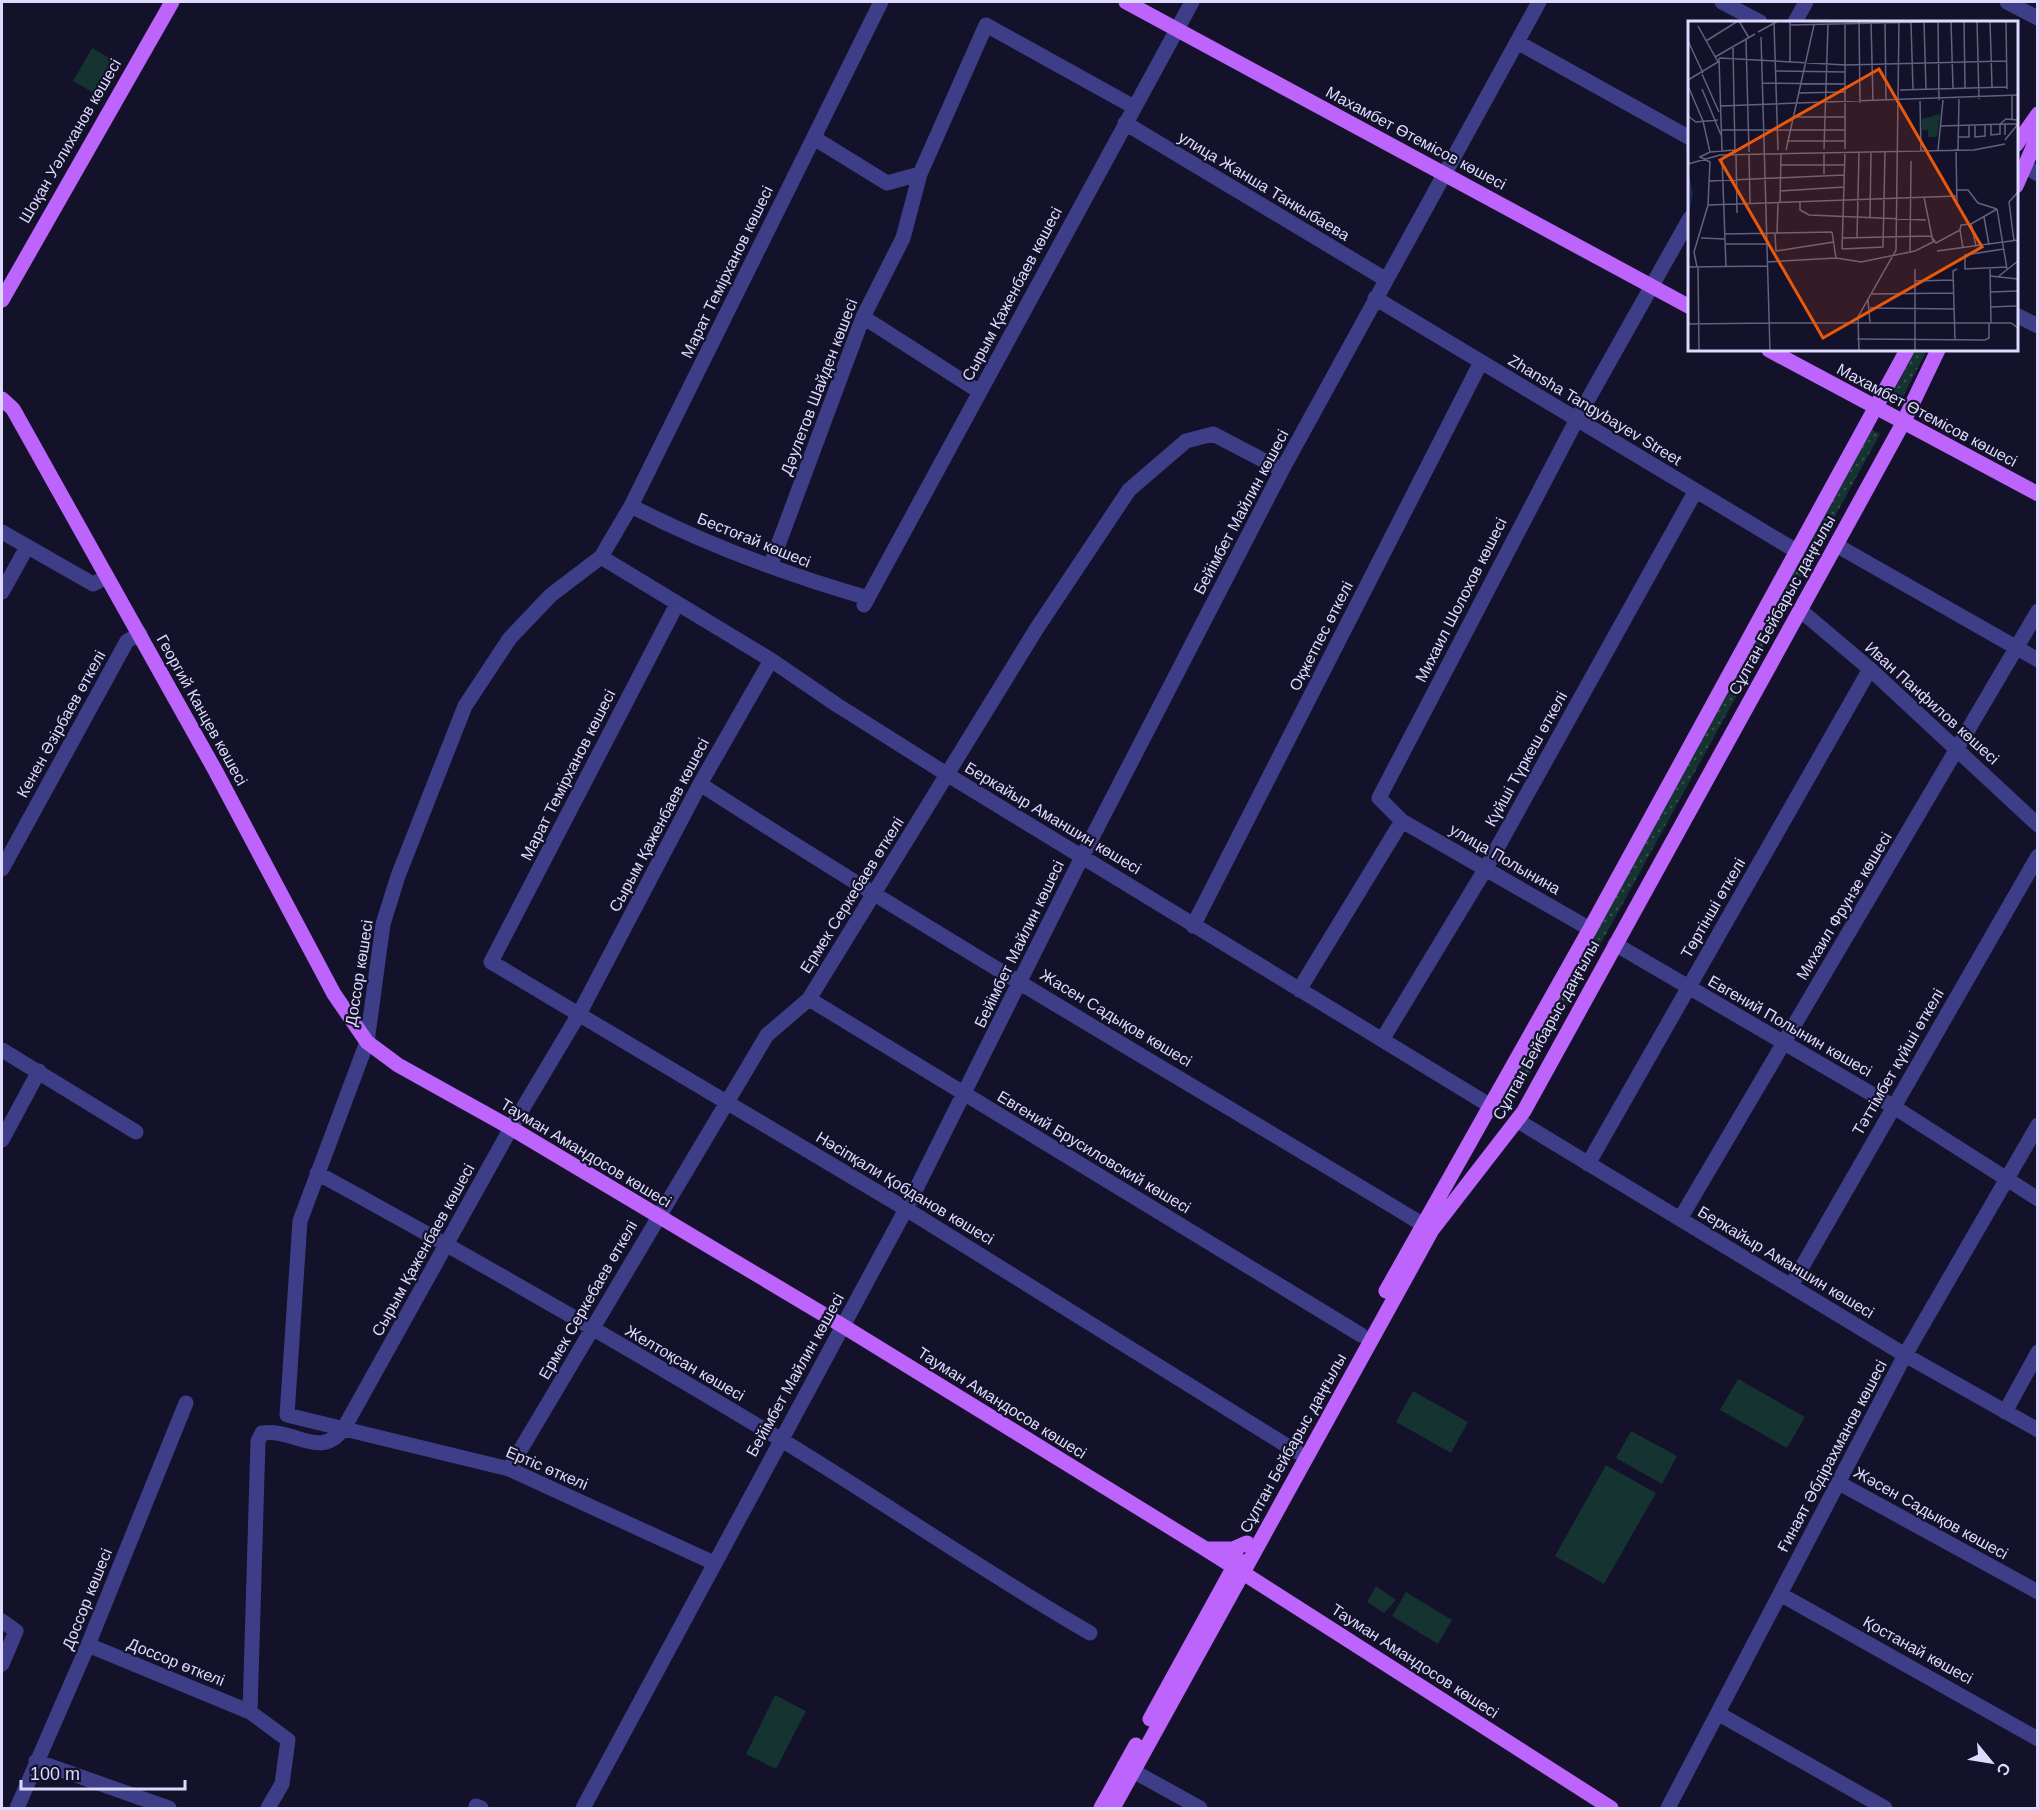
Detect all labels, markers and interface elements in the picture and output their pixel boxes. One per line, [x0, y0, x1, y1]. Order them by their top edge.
inset map [1688, 21, 2018, 351]
street label: Шоқан Уәлиханов көшесі [16, 56, 124, 226]
street label: Махамбет Өтемісов көшесі [1323, 83, 1509, 193]
street label: улица Жанша Танкыбаева [1175, 128, 1353, 244]
street label: Марат Темірханов көшесі [678, 183, 776, 361]
street label: Сырым Қаженбаев көшесі [959, 204, 1065, 384]
street label: Дәулетов Шайден көшесі [778, 297, 860, 477]
street label: Zhansha Tangybayev Street [1505, 351, 1685, 469]
street label: Махамбет Өтемісов көшесі [1834, 360, 2020, 470]
street label: Бейімбет Майлин көшесі [1190, 427, 1292, 597]
street label: Бестоғай көшесі [695, 510, 813, 570]
street label: Сұлтан Бейбарыс даңғылы [1726, 512, 1838, 698]
street label: Михаил Шолохов көшесі [1412, 515, 1510, 685]
street label: Оқжетпес өткелі [1286, 578, 1356, 694]
street label: Георгий Канцев көшесі [153, 632, 251, 788]
street label: Иван Панфилов көшесі [1862, 639, 2002, 767]
street label: Кенен Әзірбаев өткелі [14, 648, 108, 800]
street label: Марат Темірханов көшесі [517, 687, 619, 863]
street label: Күйші Түркеш өткелі [1482, 688, 1570, 830]
street label: Сырым Қаженбаев көшесі [606, 735, 712, 915]
street label: Беркайыр Аманшин көшесі [962, 759, 1144, 877]
street label: Ермек Серкебаев өткелі [797, 814, 907, 976]
street label: улица Полынина [1447, 820, 1563, 898]
street label: Михаил Фрунзе көшесі [1793, 829, 1895, 983]
street label: Төртінші өткелі [1678, 855, 1748, 961]
street label: Бейімбет Майлин көшесі [971, 858, 1067, 1030]
street label: Доссор көшесі [342, 919, 376, 1027]
street label: Сұлтан Бейбарыс даңғылы [1490, 937, 1602, 1123]
street label: Жасен Садықов көшесі [1037, 966, 1195, 1070]
street label: Евгений Полынин көшесі [1705, 972, 1875, 1080]
street label: Тәттімбет күйші өткелі [1849, 986, 1947, 1138]
street label: Евгений Брусиловский көшесі [995, 1088, 1193, 1216]
street label: Тауман Амандосов көшесі [498, 1095, 674, 1211]
street label: Нәсіпқали Қобданов көшесі [813, 1128, 997, 1248]
street label: Сырым Қаженбаев көшесі [368, 1161, 478, 1339]
street label: Беркайыр Аманшин көшесі [1695, 1203, 1877, 1321]
street label: Ермек Серкебаев өткелі [536, 1218, 640, 1382]
street label: Бейімбет Майлин көшесі [743, 1290, 847, 1460]
street label: Желтоқсан көшесі [622, 1322, 748, 1404]
street label: Тауман Амандосов көшесі [915, 1344, 1089, 1462]
street label: Сұлтан Бейбарыс даңғылы [1237, 1350, 1349, 1536]
street label: Ғинаят Әбдірахманов көшесі [1774, 1357, 1890, 1556]
street label: Ертіс өткелі [504, 1443, 590, 1493]
street label: Жәсен Садықов көшесі [1851, 1464, 2011, 1562]
street label: Доссор көшесі [59, 1546, 115, 1652]
street label: Тауман Амандосов көшесі [1328, 1601, 1502, 1721]
street label: Қостанай көшесі [1860, 1613, 1976, 1687]
street label: Доссор өткелі [125, 1635, 227, 1689]
north arrow [1961, 1732, 2021, 1792]
scale bar [21, 1753, 184, 1791]
text: С [1993, 1760, 2014, 1779]
text: 100 m [30, 1764, 80, 1784]

